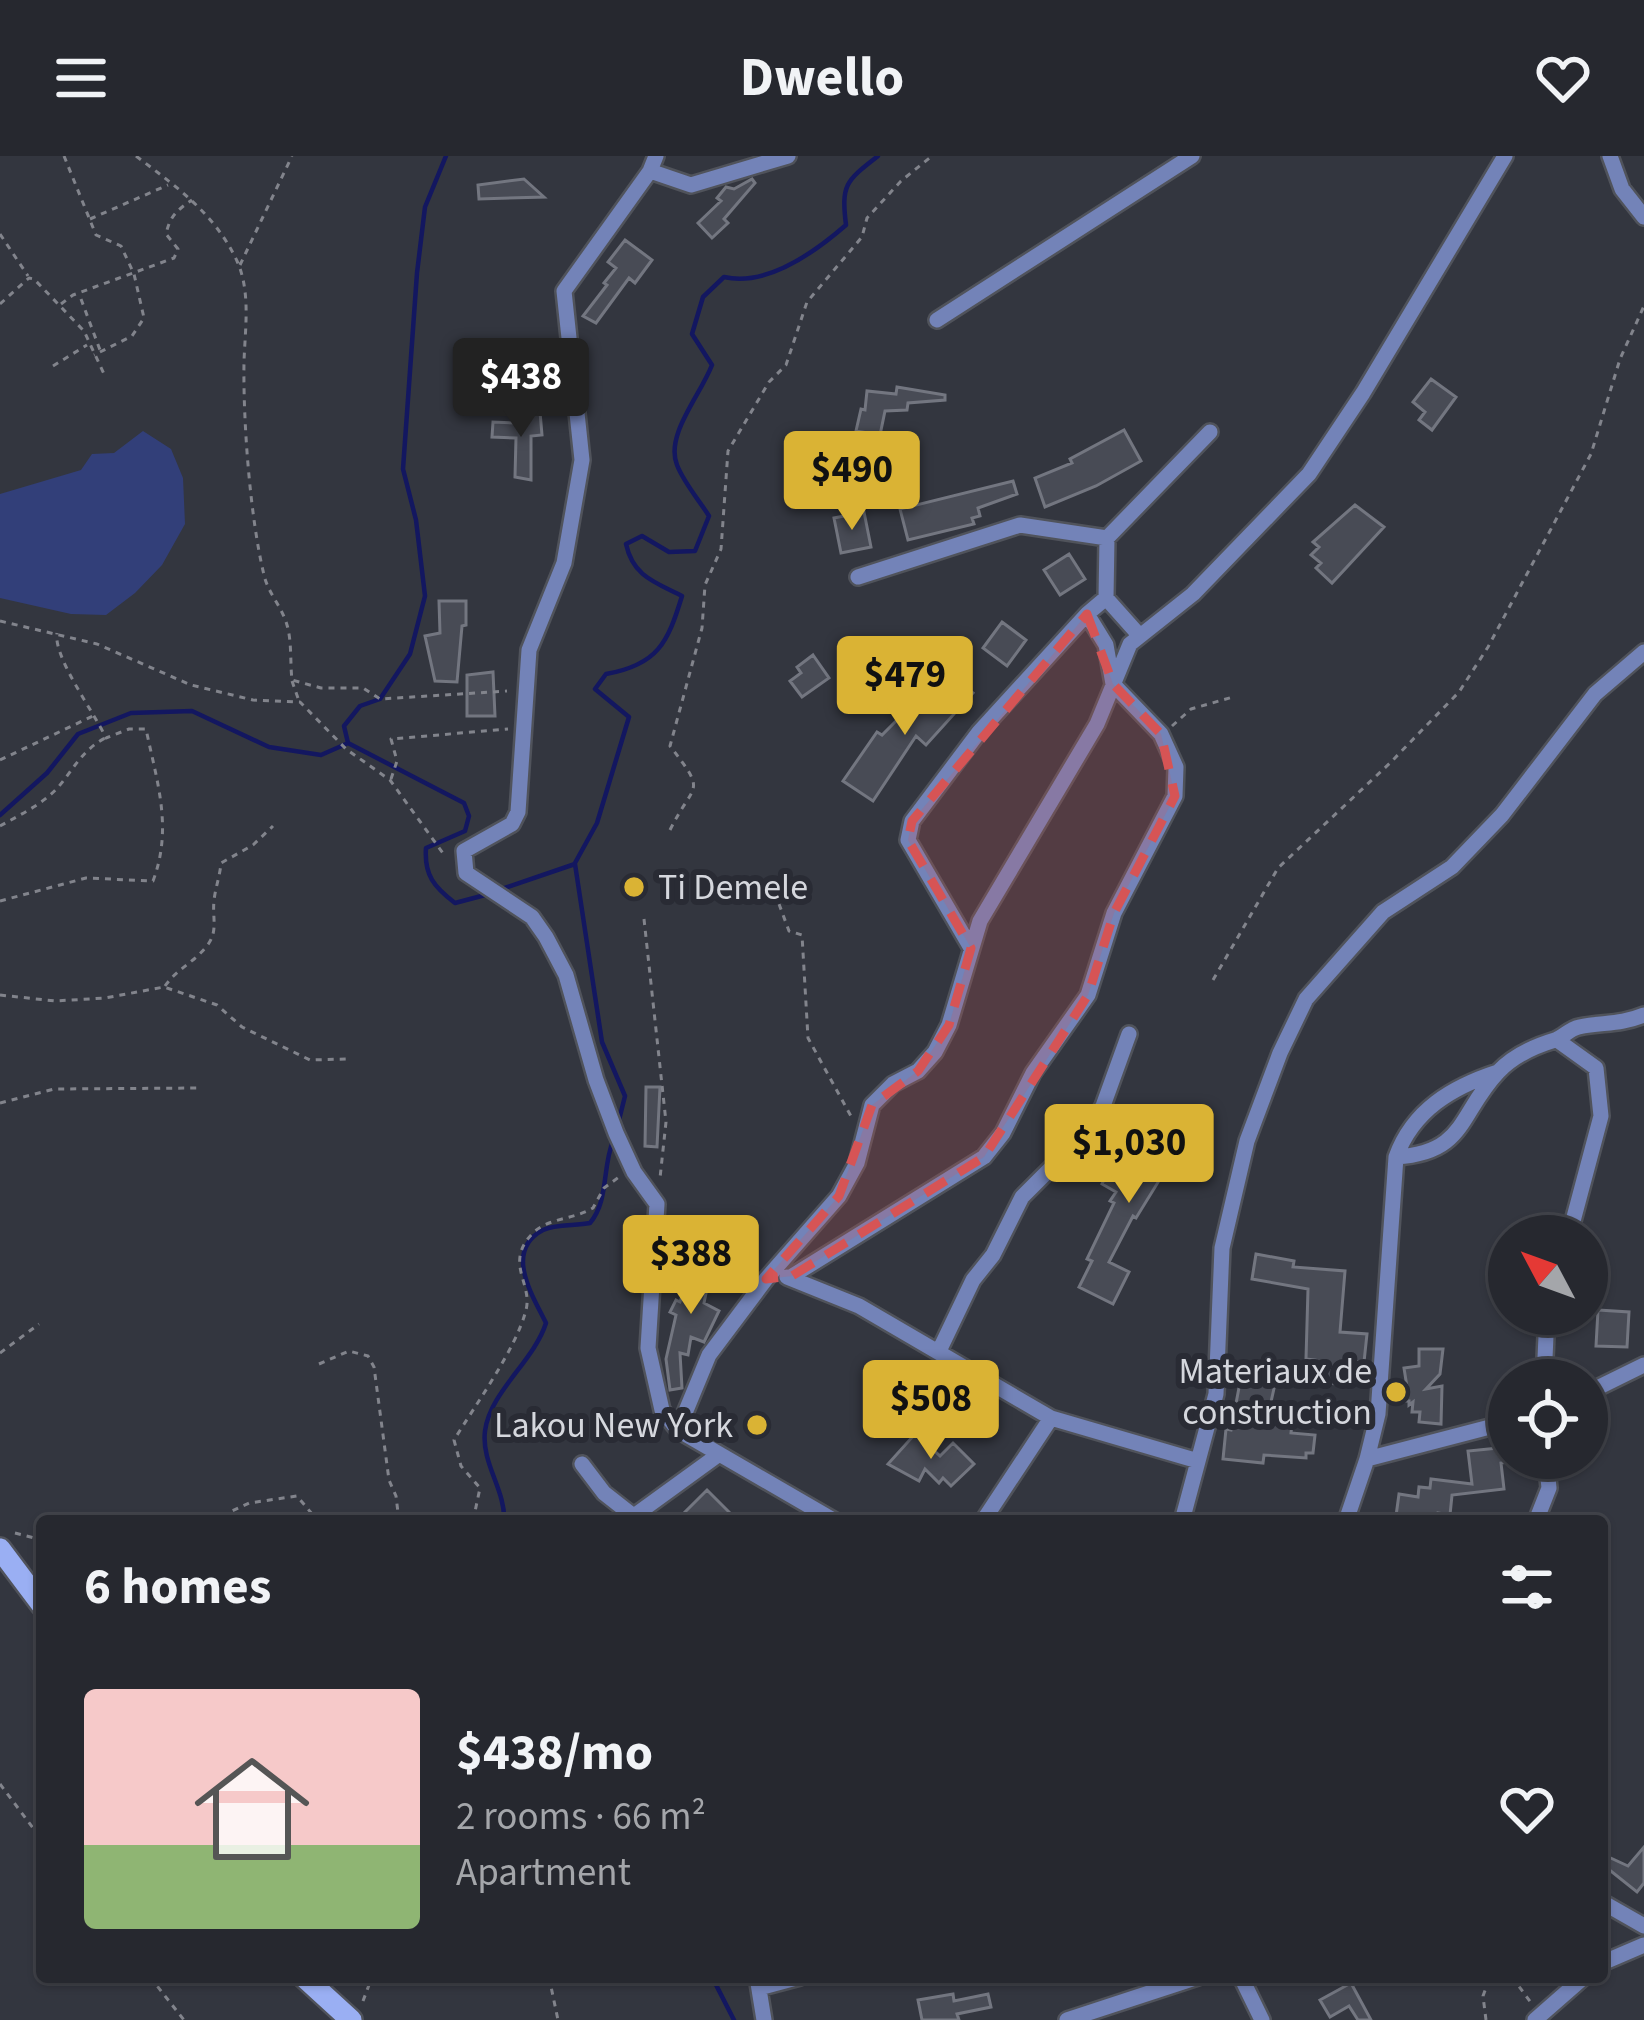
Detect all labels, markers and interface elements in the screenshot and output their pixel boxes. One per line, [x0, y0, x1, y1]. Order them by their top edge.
text: Dwello [740, 40, 904, 117]
icon: menu [48, 45, 114, 111]
icon: heart [1530, 45, 1596, 111]
pin: $438 [450, 338, 592, 440]
text: $438 [480, 349, 562, 405]
pin: $490 [781, 431, 923, 533]
text: $490 [811, 442, 893, 498]
pin: $479 [834, 636, 976, 738]
text: $479 [864, 647, 946, 703]
place label: Ti Demele [658, 862, 808, 913]
marker: Ti Demele [621, 874, 647, 900]
pin: $1,030 [1031, 1104, 1227, 1206]
text: $1,030 [1072, 1115, 1186, 1171]
pin: $388 [620, 1215, 762, 1317]
north arrow [1488, 1215, 1608, 1335]
map controls [1488, 1215, 1608, 1479]
text: $388 [650, 1226, 732, 1282]
place label: Materiaux de construction [1178, 1346, 1372, 1438]
button: locate [1488, 1359, 1608, 1479]
pin: $508 [860, 1360, 1002, 1462]
text: $508 [890, 1371, 972, 1427]
marker: Materiaux de construction [1383, 1379, 1409, 1405]
place label: Lakou New York [494, 1400, 733, 1451]
marker: Lakou New York [744, 1412, 770, 1438]
text: 6 homes [84, 1551, 271, 1623]
icon: filters [1494, 1554, 1560, 1620]
text: $438/mo [456, 1717, 653, 1789]
icon: home [180, 1737, 324, 1881]
icon: heart [1494, 1776, 1560, 1842]
text: 2 rooms · 66 m² [456, 1789, 706, 1845]
text: Apartment [456, 1845, 631, 1901]

